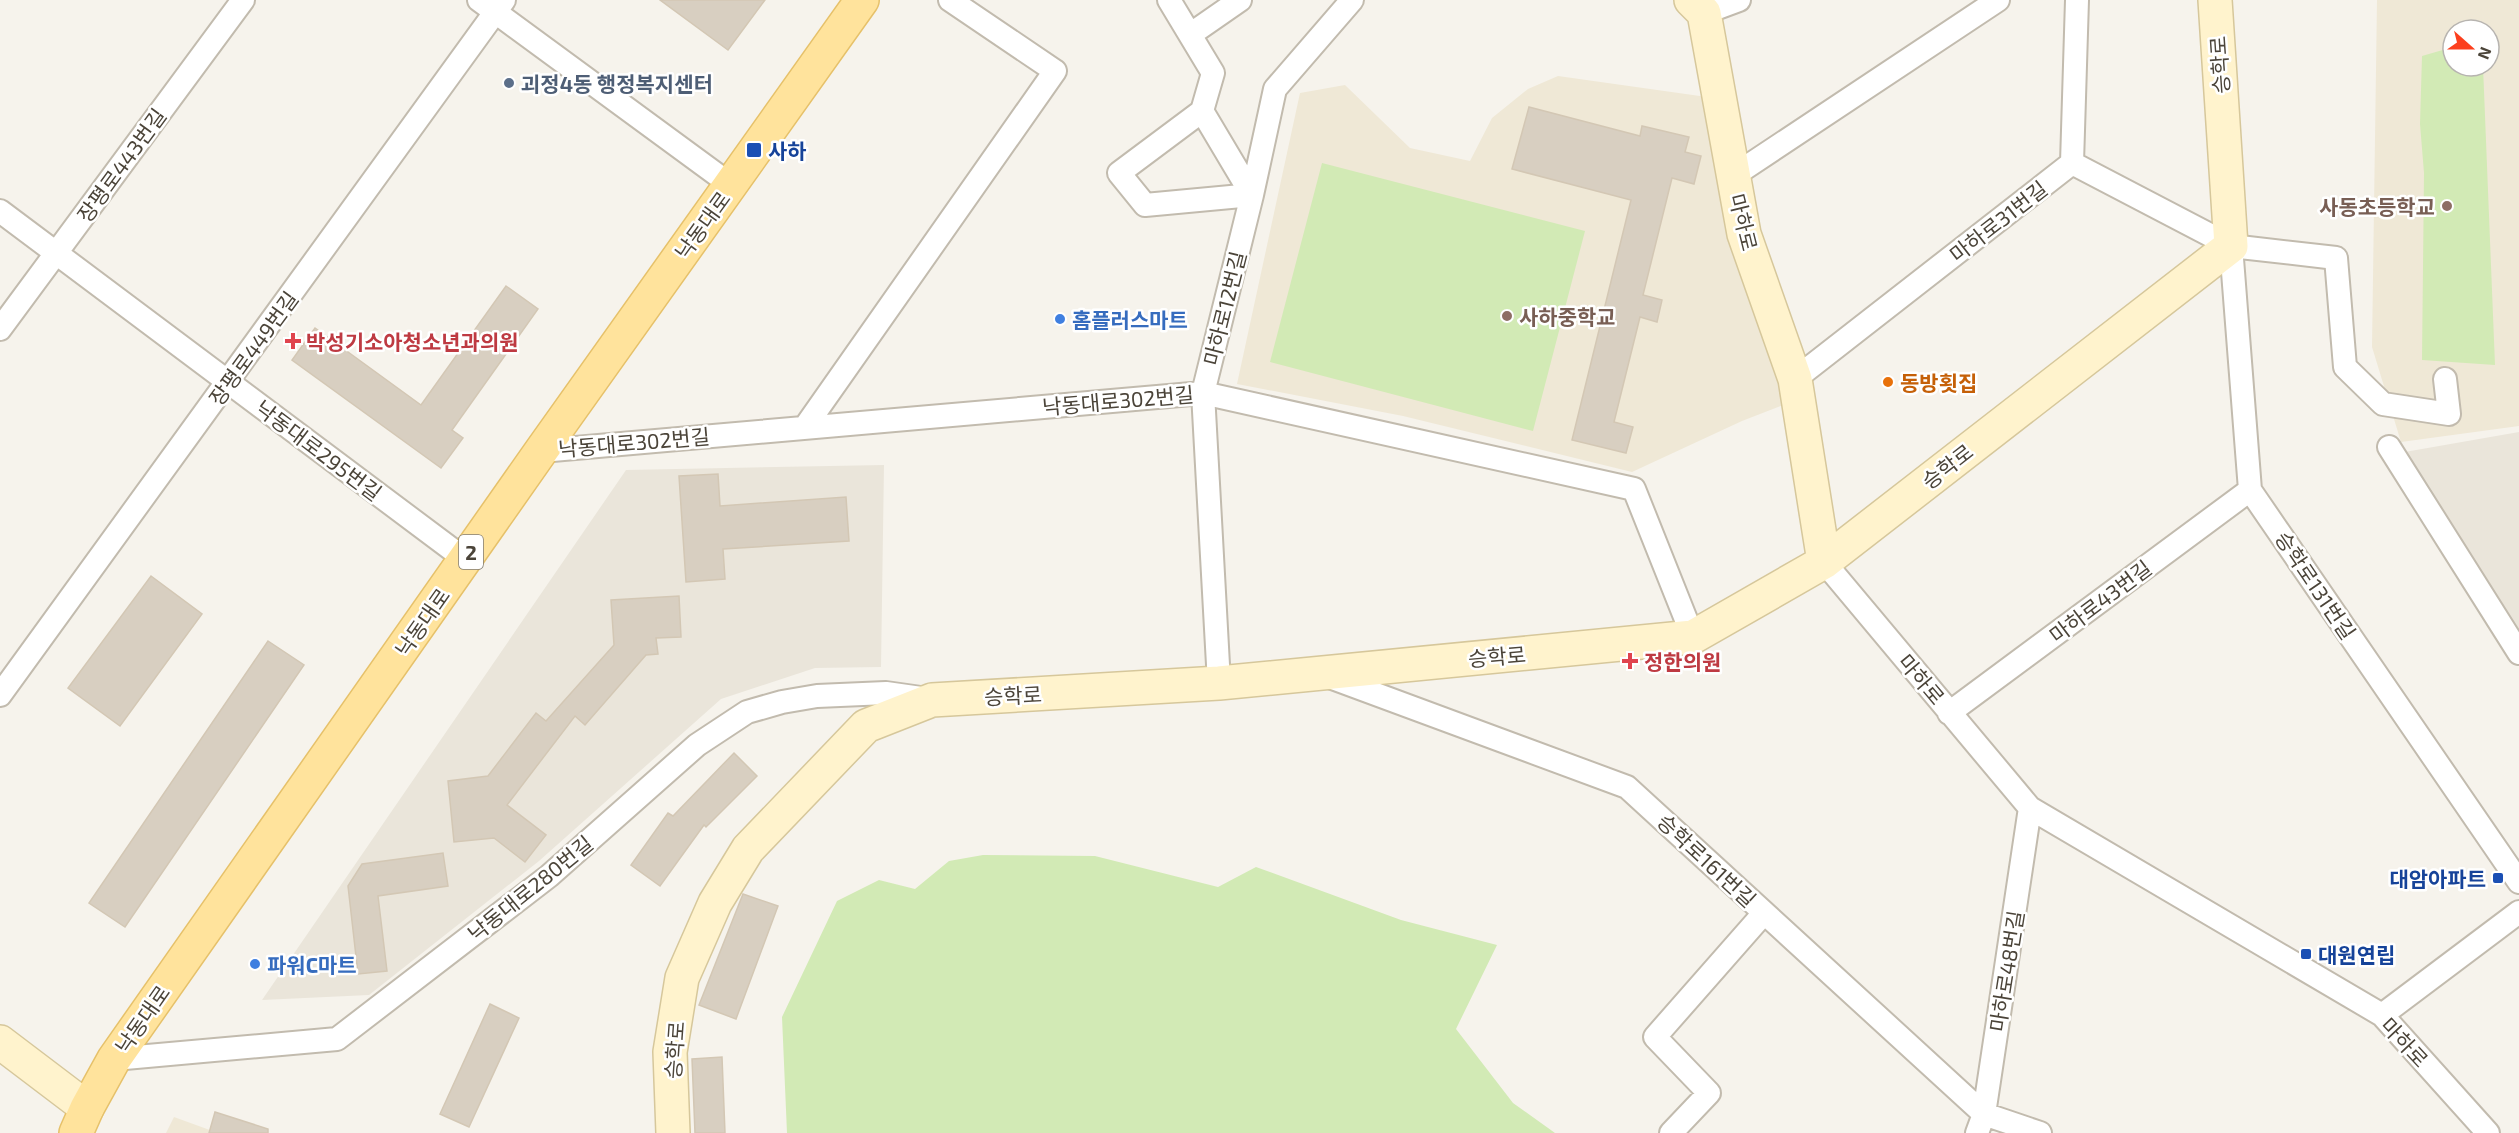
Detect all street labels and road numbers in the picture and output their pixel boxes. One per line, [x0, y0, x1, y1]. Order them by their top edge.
street label: 승학로 [2205, 35, 2233, 95]
street label: 장평로443번길 [71, 103, 171, 227]
street label: 마하로31번길 [1944, 175, 2052, 267]
street label: 낙동대로 [669, 186, 735, 264]
street label: 마하로 [1725, 191, 1763, 253]
street label: 마하로12번길 [1198, 248, 1250, 368]
street label: 장평로449번길 [203, 286, 303, 410]
street label: 낙동대로302번길 [1041, 381, 1195, 419]
street label: 낙동대로295번길 [251, 395, 387, 505]
street label: 낙동대로302번길 [557, 423, 711, 461]
street label: 승학로 [1916, 438, 1978, 494]
street label: 승학로131번길 [2271, 526, 2361, 644]
road number: 2 [459, 535, 483, 569]
street label: 마하로43번길 [2044, 555, 2156, 647]
street label: 낙동대로 [390, 583, 454, 661]
street label: 승학로 [1467, 641, 1527, 671]
street label: 마하로 [1894, 649, 1950, 709]
street label: 승학로 [983, 681, 1043, 709]
street label: 승학로161번길 [1653, 808, 1761, 912]
street label: 낙동대로280번길 [463, 830, 597, 946]
street label: 마하로48번길 [1984, 909, 2028, 1033]
street label: 낙동대로 [110, 980, 174, 1058]
street label: 마하로 [2376, 1012, 2434, 1072]
street label: 승학로 [660, 1020, 688, 1080]

